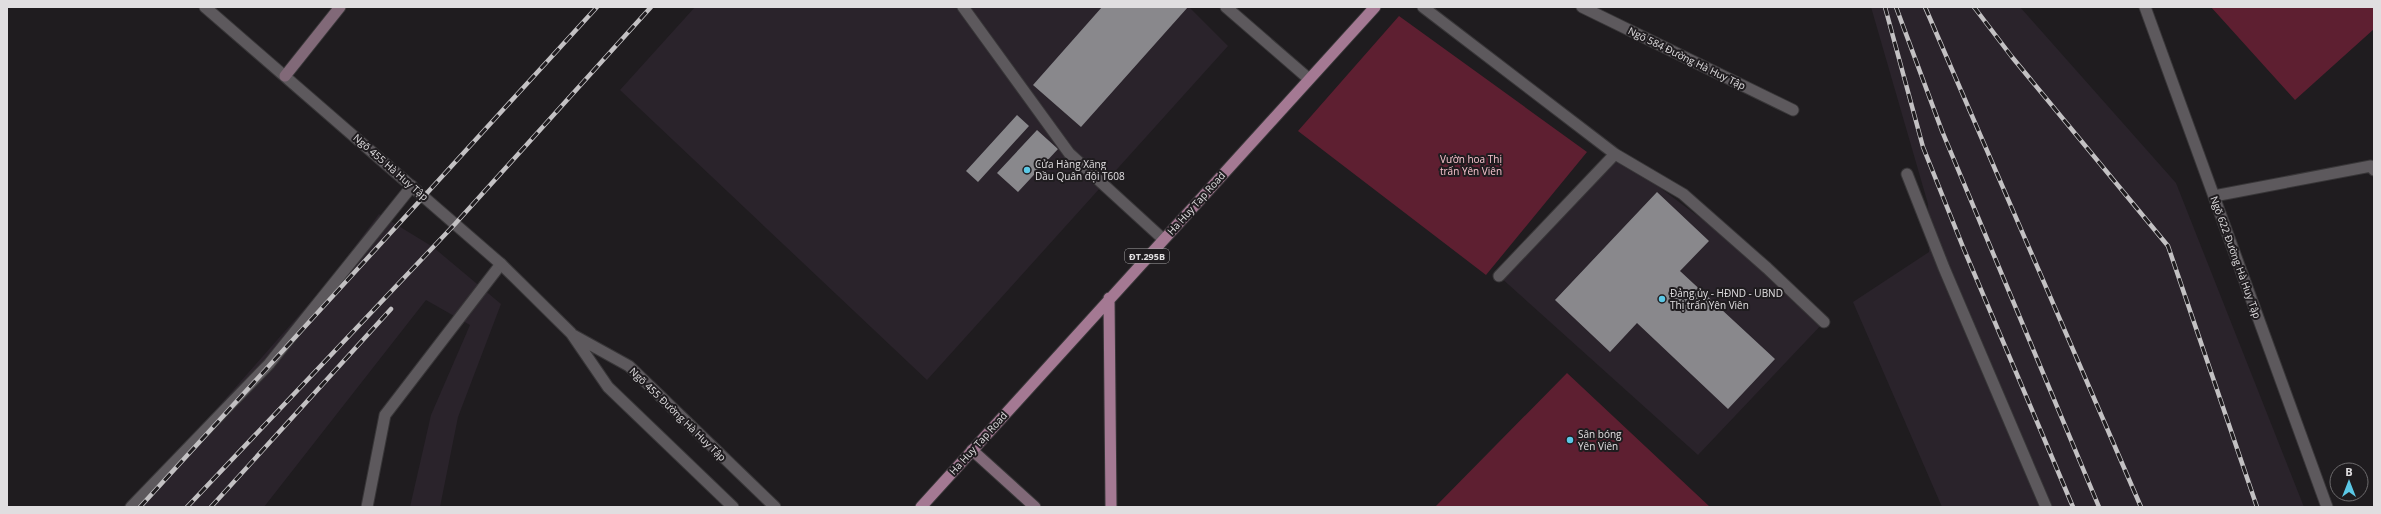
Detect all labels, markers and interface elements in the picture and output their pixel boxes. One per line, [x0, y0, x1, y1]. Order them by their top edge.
street label: Ngõ 584 Đường Hà Huy Tập [1626, 23, 1748, 93]
street label: Ngõ 455 Hà Huy Tập [350, 131, 432, 203]
park label: Vườn hoa Thị trấn Yên Viên [1440, 152, 1502, 178]
place label: Cửa Hàng Xăng Dầu Quân đội T608 [1035, 157, 1125, 183]
marker: Cửa Hàng Xăng Dầu Quân đội T608 [1022, 165, 1032, 175]
street label: Ha Huy Tap Road [1164, 168, 1228, 238]
street label: Ngõ 622 Đường Hà Huy Tập [2207, 194, 2265, 320]
road number: ĐT.295B [1125, 249, 1169, 263]
place label: Đảng ủy - HĐND - UBND Thị trấn Yên Viên [1670, 286, 1783, 312]
marker: Đảng ủy - HĐND - UBND Thị trấn Yên Viên [1657, 294, 1667, 304]
street label: Ngõ 455 Đường Hà Huy Tập [627, 364, 729, 464]
street label: Ha Huy Tap Road [946, 408, 1010, 478]
place label: Sân bóng Yên Viên [1578, 427, 1622, 453]
marker: Sân bóng Yên Viên [1565, 435, 1575, 445]
north arrow [2329, 462, 2369, 502]
text: B [2345, 464, 2353, 479]

